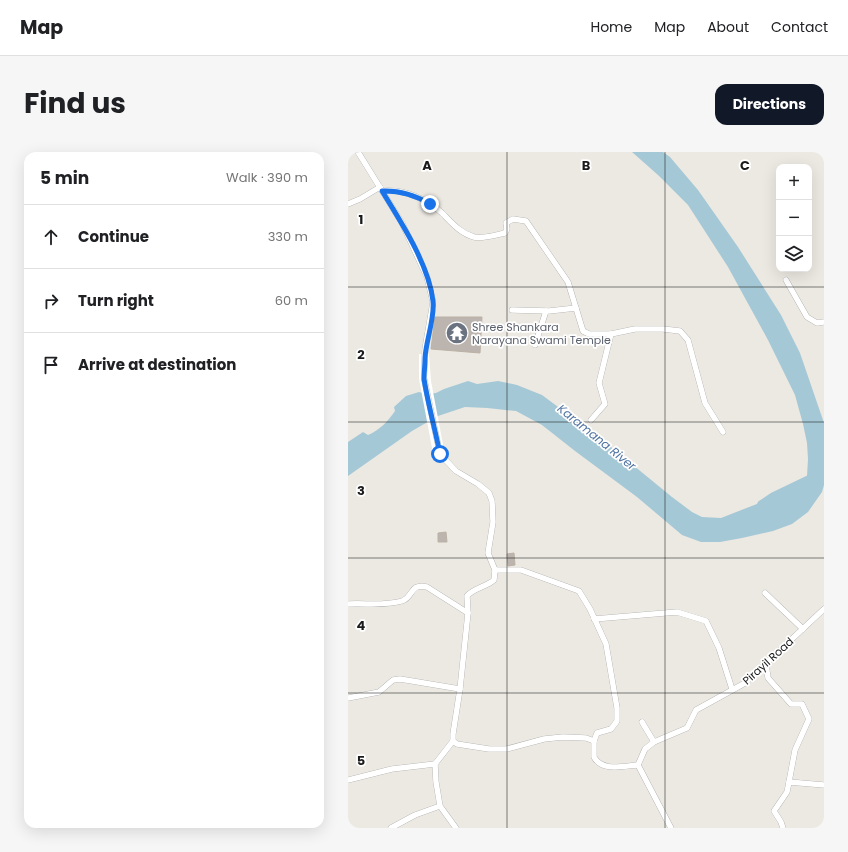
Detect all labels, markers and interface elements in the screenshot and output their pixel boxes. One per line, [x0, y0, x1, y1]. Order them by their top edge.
text: Map [20, 14, 63, 41]
text: Home [590, 17, 632, 37]
text: Map [654, 17, 685, 37]
text: About [707, 17, 749, 37]
text: Contact [771, 17, 828, 37]
text: Find us [24, 84, 126, 123]
button: Directions [715, 84, 824, 125]
text: A [422, 156, 432, 175]
text: B [582, 156, 591, 175]
text: C [740, 156, 750, 175]
map controls [776, 164, 812, 272]
button: + [776, 164, 812, 200]
text: 5 min [40, 166, 89, 190]
text: Walk · 390 m [226, 168, 308, 187]
route end [421, 195, 439, 213]
button: − [776, 200, 812, 236]
text: 1 [359, 210, 363, 229]
icon: ahead [40, 226, 62, 248]
text: Continue [78, 226, 149, 247]
text: 330 m [268, 227, 308, 246]
button: layers [776, 236, 812, 272]
icon: right [40, 290, 62, 312]
text: Turn right [78, 290, 154, 311]
text: 60 m [275, 291, 308, 310]
place label: Shree Shankara Narayana Swami Temple [472, 319, 611, 348]
temple icon: Shree Shankara Narayana Swami Temple [444, 320, 470, 346]
text: 2 [357, 345, 365, 364]
icon: arrive [40, 354, 62, 376]
text: Arrive at destination [78, 354, 236, 375]
water label: Karamana River [554, 400, 640, 474]
route start [431, 445, 449, 463]
text: 3 [357, 481, 365, 500]
text: 4 [357, 616, 366, 635]
street label: Pirayil Road [739, 634, 797, 688]
text: 5 [357, 751, 365, 770]

